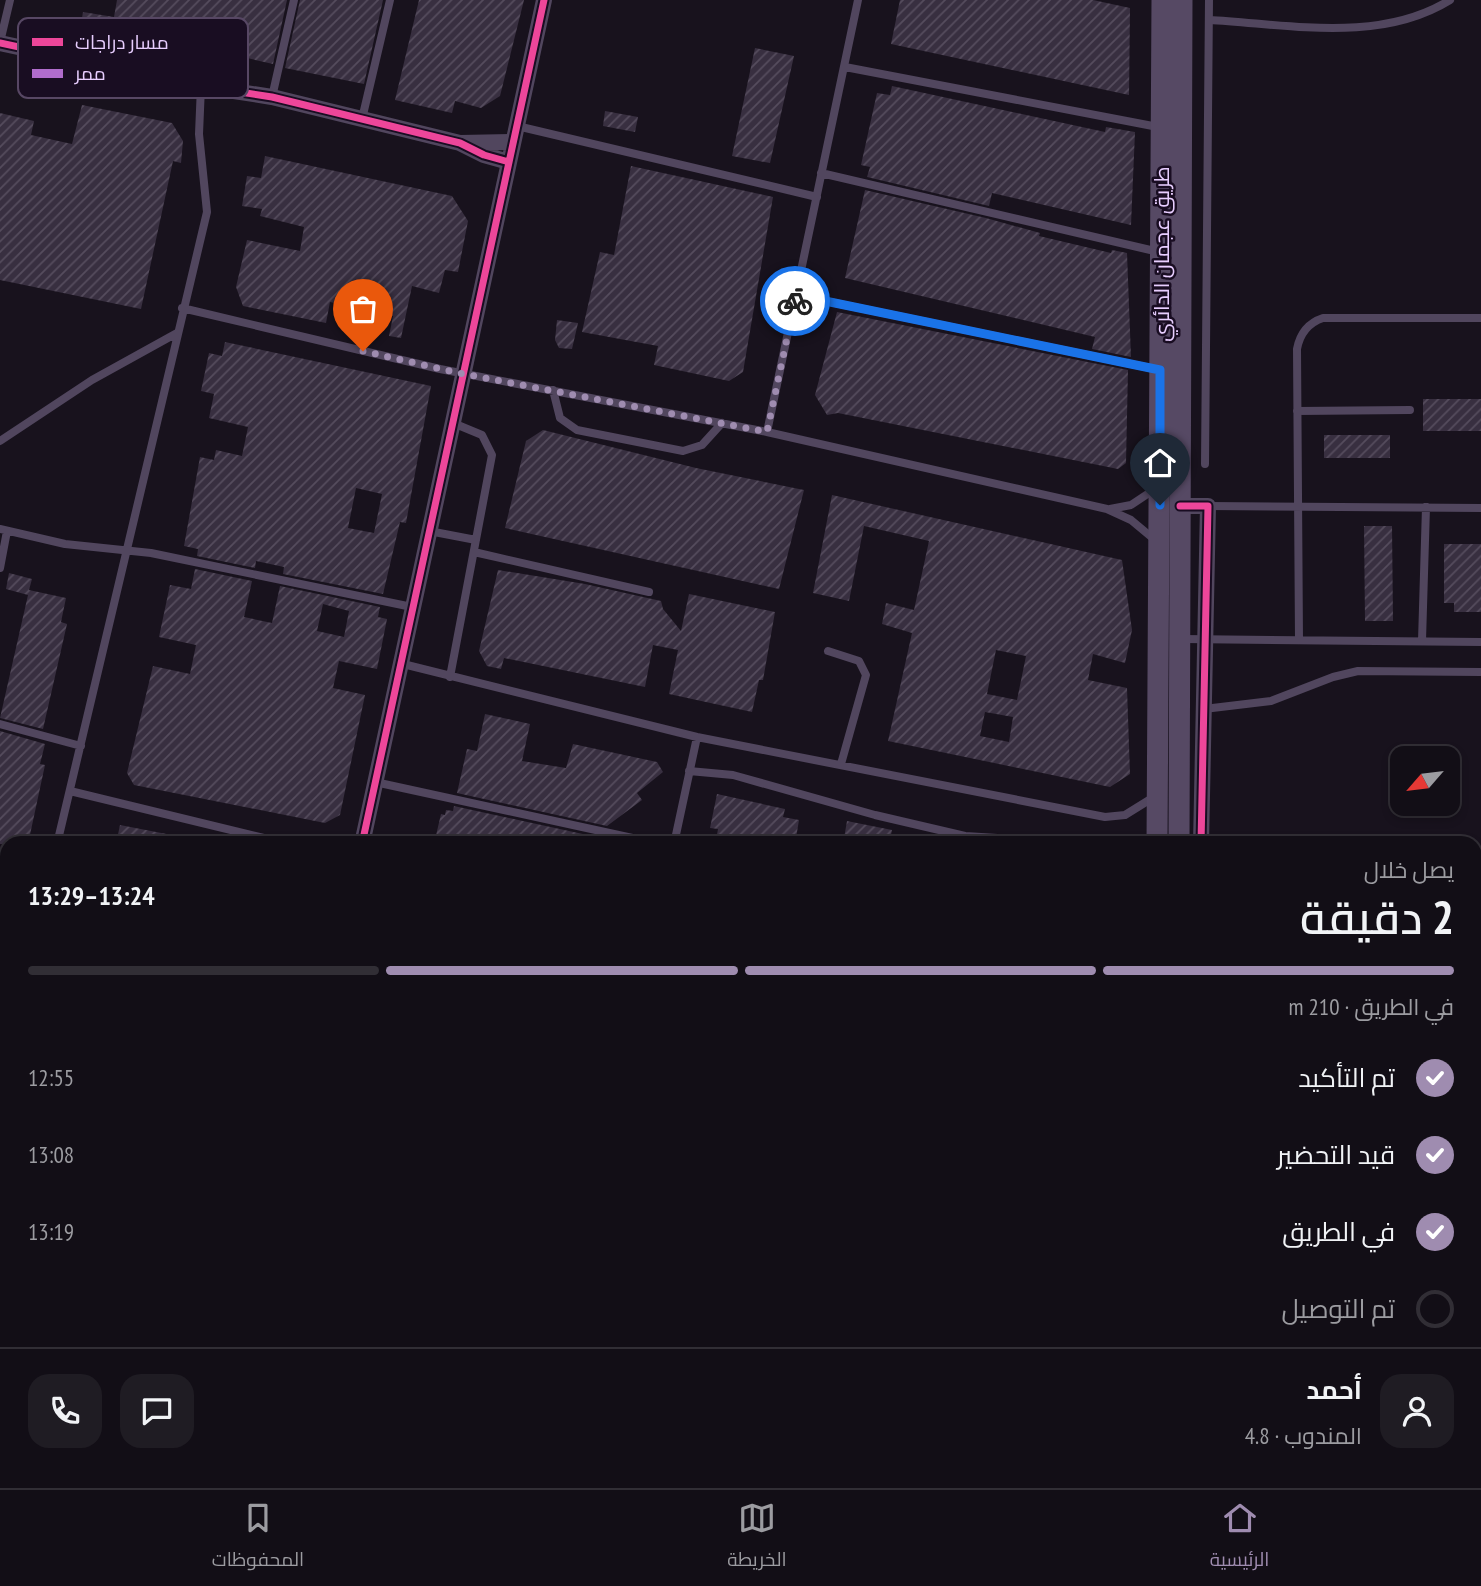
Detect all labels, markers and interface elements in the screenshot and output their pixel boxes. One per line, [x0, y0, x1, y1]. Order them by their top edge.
legend [18, 18, 248, 98]
text: مسار دراجات [75, 30, 169, 54]
text: ممر [74, 61, 106, 85]
street label: طريق عجمان الدائري [1148, 166, 1178, 342]
courier [760, 266, 830, 336]
pin [333, 279, 393, 351]
icon: bike [776, 282, 814, 320]
icon: bag [344, 290, 382, 328]
pin [1130, 433, 1190, 505]
icon: home [1141, 444, 1179, 482]
north arrow [1390, 746, 1460, 816]
map controls [1390, 746, 1460, 816]
text: يصل خلال [1364, 855, 1454, 884]
text: 13:24–13:29 [28, 879, 155, 912]
text: 2 دقيقة [1300, 887, 1454, 947]
text: في الطريق · 210 m [1289, 992, 1454, 1021]
icon: check [1416, 1059, 1454, 1097]
text: تم التأكيد [1298, 1061, 1395, 1094]
text: 12:55 [28, 1063, 74, 1092]
icon: check [1416, 1136, 1454, 1174]
text: قيد التحضير [1277, 1138, 1395, 1171]
text: 13:08 [28, 1140, 74, 1169]
icon: check [1416, 1213, 1454, 1251]
text: في الطريق [1282, 1215, 1395, 1248]
text: 13:19 [28, 1217, 74, 1246]
text: تم التوصيل [1281, 1292, 1395, 1325]
text: أحمد [1306, 1373, 1362, 1406]
button: phone [28, 1374, 102, 1448]
button: chat [120, 1374, 194, 1448]
button: person [1380, 1374, 1454, 1448]
text: المندوب · 4.8 [1245, 1421, 1362, 1450]
tab: المحفوظات [212, 1499, 304, 1577]
tab: الخريطة [727, 1499, 787, 1577]
tab: الرئيسية [1210, 1499, 1269, 1577]

